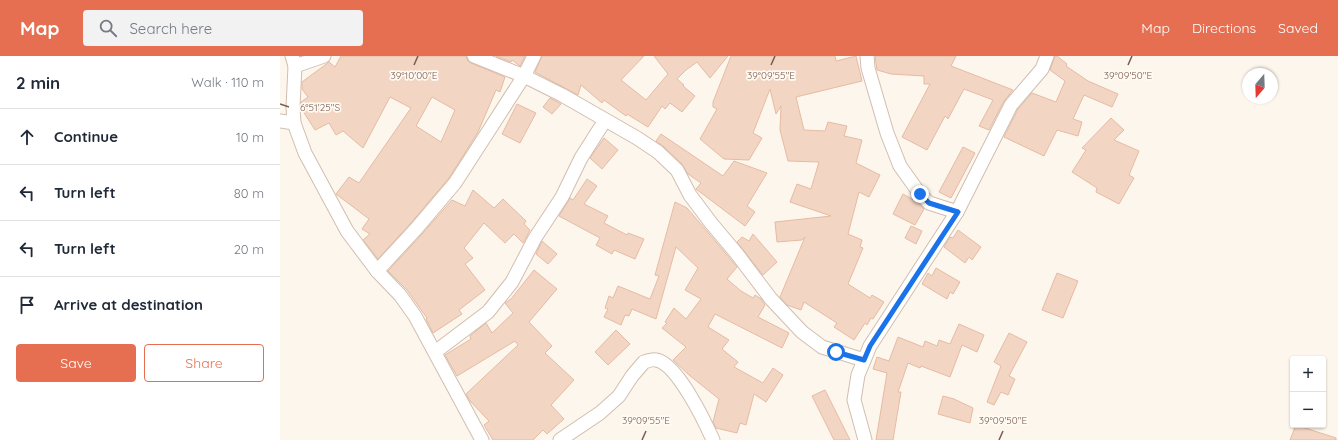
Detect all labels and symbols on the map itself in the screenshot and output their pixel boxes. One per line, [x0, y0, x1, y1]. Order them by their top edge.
north arrow [1242, 68, 1278, 104]
text: 39°10'00"E [390, 69, 438, 82]
text: 39°09'55"E [747, 69, 795, 82]
text: 39°09'50"E [1104, 69, 1153, 82]
text: 6°51'25"S [300, 101, 340, 114]
route end [911, 185, 929, 203]
route start [827, 343, 845, 361]
text: 39°09'55"E [622, 414, 670, 427]
text: 39°09'50"E [979, 414, 1028, 427]

